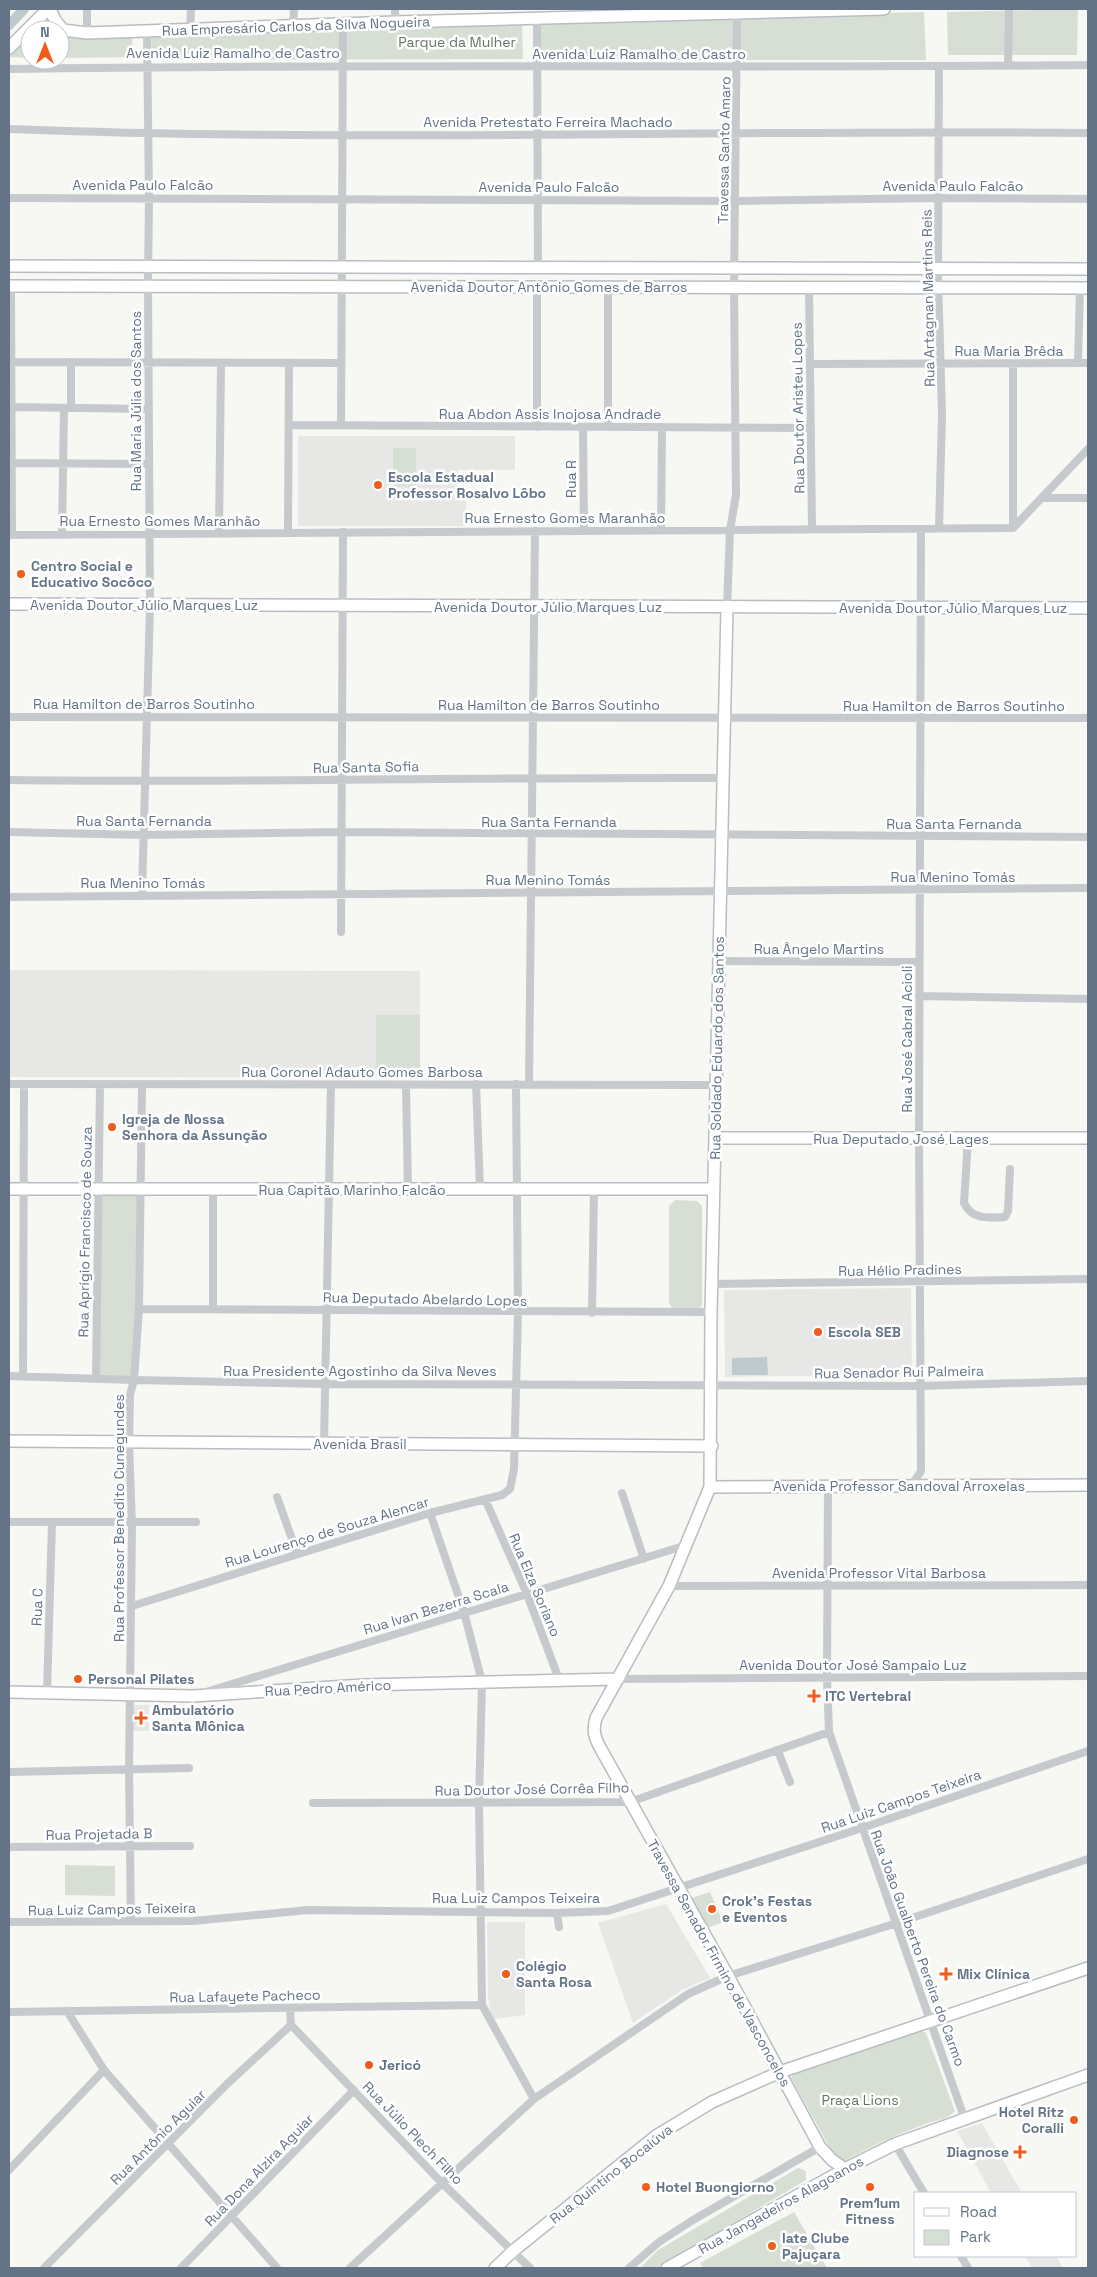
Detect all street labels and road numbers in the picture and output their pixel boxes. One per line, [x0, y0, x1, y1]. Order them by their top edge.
street label: Rua Empresário Carlos da Silva Nogueira [162, 12, 430, 40]
street label: Avenida Luiz Ramalho de Castro [126, 44, 340, 62]
street label: Avenida Luiz Ramalho de Castro [532, 45, 746, 63]
street label: Travessa Santo Amaro [714, 76, 734, 224]
street label: Avenida Pretestato Ferreira Machado [423, 113, 673, 131]
street label: Avenida Paulo Falcão [73, 176, 214, 194]
street label: Avenida Paulo Falcão [883, 177, 1024, 195]
street label: Avenida Paulo Falcão [479, 178, 620, 196]
street label: Rua Artagnan Martins Reis [917, 209, 939, 387]
street label: Avenida Doutor Antônio Gomes de Barros [411, 278, 687, 296]
street label: Rua Maria Júlia dos Santos [127, 311, 145, 491]
street label: Rua Doutor Aristeu Lopes [788, 322, 808, 494]
street label: Rua Maria Brêda [954, 342, 1064, 360]
street label: Rua Abdon Assis Inojosa Andrade [439, 405, 661, 423]
street label: Rua R [562, 460, 580, 498]
street label: Rua Ernesto Gomes Maranhão [465, 509, 665, 527]
street label: Rua Ernesto Gomes Maranhão [60, 512, 260, 530]
street label: Avenida Doutor Júlio Marques Luz [30, 596, 258, 614]
street label: Avenida Doutor Júlio Marques Luz [434, 598, 662, 616]
street label: Avenida Doutor Júlio Marques Luz [839, 599, 1067, 617]
street label: Rua Hamilton de Barros Soutinho [33, 695, 255, 713]
street label: Rua Hamilton de Barros Soutinho [438, 696, 660, 714]
street label: Rua Hamilton de Barros Soutinho [843, 697, 1065, 715]
street label: Rua Santa Sofia [313, 757, 419, 777]
street label: Rua Santa Fernanda [76, 812, 212, 830]
street label: Rua Santa Fernanda [481, 813, 617, 831]
street label: Rua Santa Fernanda [886, 815, 1022, 833]
street label: Rua Menino Tomás [891, 868, 1015, 886]
street label: Rua Menino Tomás [486, 871, 610, 889]
street label: Rua Menino Tomás [81, 874, 205, 892]
street label: Rua Soldado Eduardo dos Santos [706, 936, 728, 1160]
street label: Rua Ângelo Martins [754, 940, 884, 958]
street label: Rua José Cabral Acioli [898, 965, 916, 1113]
street label: Rua Coronel Adauto Gomes Barbosa [241, 1063, 483, 1081]
street label: Rua Aprígio Francisco de Souza [74, 1126, 96, 1338]
street label: Rua Deputado José Lages [813, 1130, 989, 1148]
street label: Rua Capitão Marinho Falcão [258, 1181, 446, 1199]
street label: Rua Hélio Pradines [838, 1260, 962, 1280]
street label: Rua Deputado Abelardo Lopes [323, 1288, 527, 1310]
street label: Rua Presidente Agostinho da Silva Neves [223, 1362, 497, 1380]
street label: Rua Senador Rui Palmeira [814, 1362, 984, 1382]
street label: Rua Professor Benedito Cunegundes [110, 1394, 128, 1642]
street label: Avenida Brasil [313, 1435, 407, 1453]
street label: Avenida Professor Sandoval Arroxelas [773, 1477, 1025, 1495]
street label: Rua Lourenço de Souza Alencar [223, 1492, 431, 1572]
street label: Rua Elza Soriano [505, 1531, 565, 1639]
street label: Avenida Professor Vital Barbosa [772, 1564, 986, 1582]
street label: Rua Ivan Bezerra Scala [361, 1577, 511, 1639]
street label: Rua C [27, 1588, 47, 1626]
street label: Avenida Doutor José Sampaio Luz [739, 1656, 967, 1674]
street label: Rua Pedro Américo [264, 1676, 392, 1700]
street label: Rua Luiz Campos Teixeira [819, 1765, 983, 1837]
street label: Rua Doutor José Corrêa Filho [435, 1778, 629, 1800]
street label: Rua Projetada B [45, 1824, 153, 1844]
street label: Rua João Gualberto Pereira do Carmo [867, 1827, 969, 2069]
street label: Travessa Senador Firmino de Vasconcelos [643, 1836, 795, 2090]
street label: Rua Luiz Campos Teixeira [432, 1889, 600, 1907]
street label: Rua Luiz Campos Teixeira [28, 1899, 196, 1919]
street label: Rua Lafayete Pacheco [169, 1986, 321, 2006]
street label: Rua Júlio Plech Filho [359, 2077, 467, 2189]
street label: Rua Antônio Aguiar [106, 2085, 210, 2189]
street label: Rua Dona Alzira Aguiar [201, 2110, 317, 2230]
street label: Rua Quintino Bocaiúva [546, 2120, 676, 2228]
street label: Rua Jangadeiros Alagoanos [695, 2152, 867, 2258]

